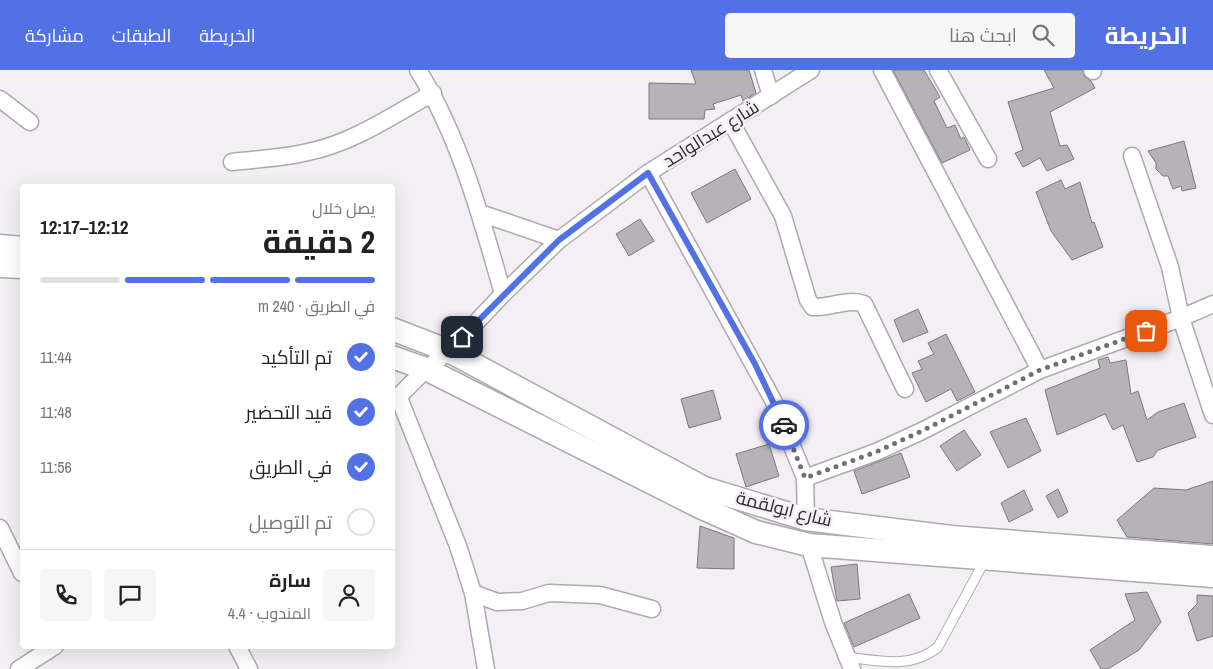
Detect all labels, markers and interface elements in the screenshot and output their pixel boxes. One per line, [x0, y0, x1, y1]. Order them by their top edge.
search box [725, 13, 1075, 58]
text: الخريطة [1105, 19, 1188, 51]
icon: search [1029, 21, 1057, 49]
text: ابحث هنا [949, 22, 1017, 48]
text: مشاركة [25, 23, 84, 48]
text: الطبقات [112, 23, 171, 48]
text: الخريطة [199, 23, 256, 48]
street label: شارع عبدالواحد [658, 94, 764, 173]
text: يصل خلال [312, 197, 375, 219]
text: 12:12–12:17 [40, 214, 128, 240]
text: 2 دقيقة [263, 220, 375, 263]
text: في الطريق · 240 m [258, 295, 375, 317]
pin [1125, 310, 1167, 352]
pin [441, 316, 483, 358]
icon: bag [1132, 317, 1160, 345]
icon: home [448, 323, 476, 351]
icon: check [347, 343, 375, 371]
text: تم التأكيد [261, 344, 332, 370]
text: 11:44 [40, 346, 72, 368]
icon: check [347, 398, 375, 426]
text: قيد التحضير [246, 399, 332, 425]
courier [759, 400, 809, 450]
text: 11:48 [40, 401, 72, 423]
icon: car [770, 411, 798, 439]
icon: check [347, 453, 375, 481]
text: في الطريق [249, 454, 332, 480]
text: 11:56 [40, 456, 72, 478]
street label: شارع ابولقمة [734, 485, 835, 533]
text: تم التوصيل [249, 509, 332, 535]
text: سارة [269, 567, 311, 593]
button: phone [40, 569, 92, 621]
button: chat [104, 569, 156, 621]
button: person [323, 569, 375, 621]
text: المندوب · 4.4 [228, 602, 311, 624]

